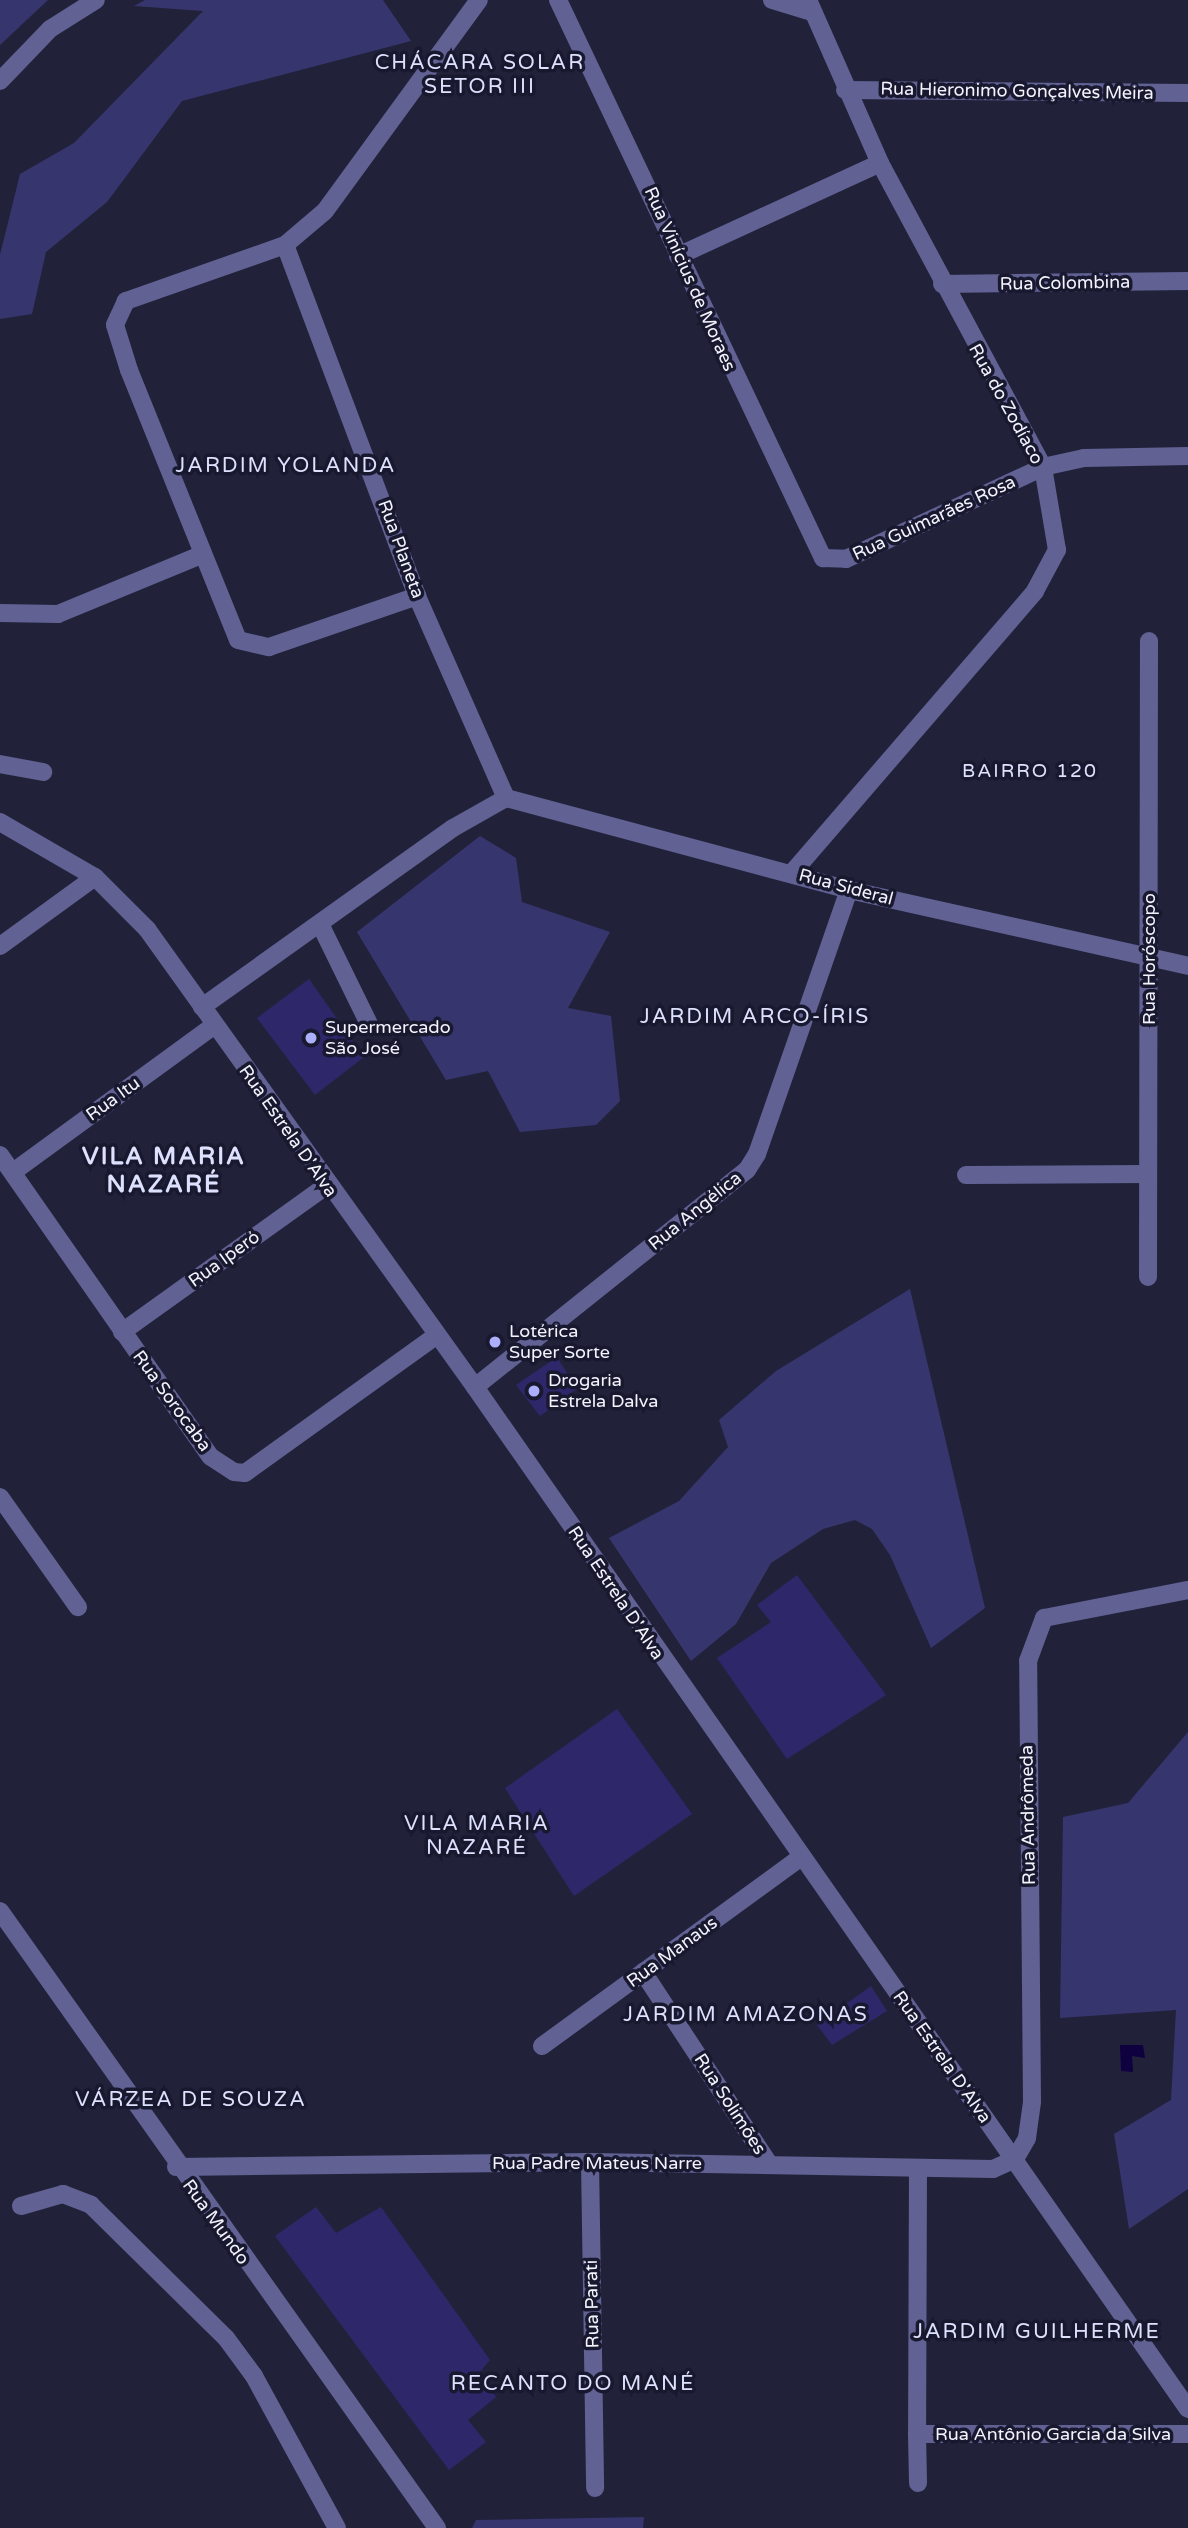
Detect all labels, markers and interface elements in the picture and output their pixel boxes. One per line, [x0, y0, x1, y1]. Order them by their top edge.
district label: CHÁCARA SOLAR SETOR III [376, 50, 584, 100]
street label: Rua Hieronimo Gonçalves Meira [880, 78, 1154, 104]
street label: Rua Vinícius de Moraes [640, 184, 740, 374]
street label: Rua Colombina [1000, 271, 1130, 295]
street label: Rua do Zodíaco [964, 340, 1048, 468]
district label: JARDIM YOLANDA [177, 453, 395, 479]
street label: Rua Guimarães Rosa [849, 471, 1019, 565]
street label: Rua Planeta [373, 497, 429, 601]
district label: BAIRRO 120 [963, 761, 1097, 783]
street label: Rua Sideral [796, 864, 896, 910]
street label: Rua Horóscopo [1138, 893, 1160, 1025]
district label: JARDIM ARCO-ÍRIS [642, 1004, 868, 1030]
place label: Supermercado São José [325, 1017, 451, 1060]
marker: Supermercado São José [303, 1030, 319, 1046]
street label: Rua Estrela D'Alva [234, 1061, 342, 1201]
street label: Rua Itu [82, 1072, 144, 1126]
district label: VILA MARIA NAZARÉ [83, 1143, 245, 1199]
street label: Rua Angélica [644, 1167, 746, 1255]
street label: Rua Iperó [184, 1226, 264, 1292]
place label: Lotérica Super Sorte [509, 1321, 610, 1364]
marker: Lotérica Super Sorte [487, 1334, 503, 1350]
street label: Rua Sorocaba [128, 1346, 216, 1456]
place label: Drogaria Estrela Dalva [548, 1370, 658, 1412]
marker: Drogaria Estrela Dalva [526, 1383, 542, 1399]
street label: Rua Estrela D'Alva [563, 1522, 669, 1664]
street label: Rua Andrômeda [1016, 1745, 1040, 1885]
district label: VILA MARIA NAZARÉ [405, 1811, 549, 1861]
street label: Rua Manaus [622, 1912, 722, 1992]
street label: Rua Estrela D'Alva [888, 1987, 996, 2127]
district label: JARDIM AMAZONAS [625, 2002, 867, 2028]
street label: Rua Solimões [689, 2050, 771, 2158]
district label: VÁRZEA DE SOUZA [77, 2087, 305, 2113]
street label: Rua Padre Mateus Narre [492, 2152, 702, 2174]
street label: Rua Mundo [178, 2175, 254, 2269]
street label: Rua Parati [580, 2260, 604, 2348]
district label: JARDIM GUILHERME [915, 2319, 1159, 2345]
district label: RECANTO DO MANÉ [453, 2371, 693, 2397]
street label: Rua Antônio Garcia da Silva [935, 2423, 1171, 2445]

